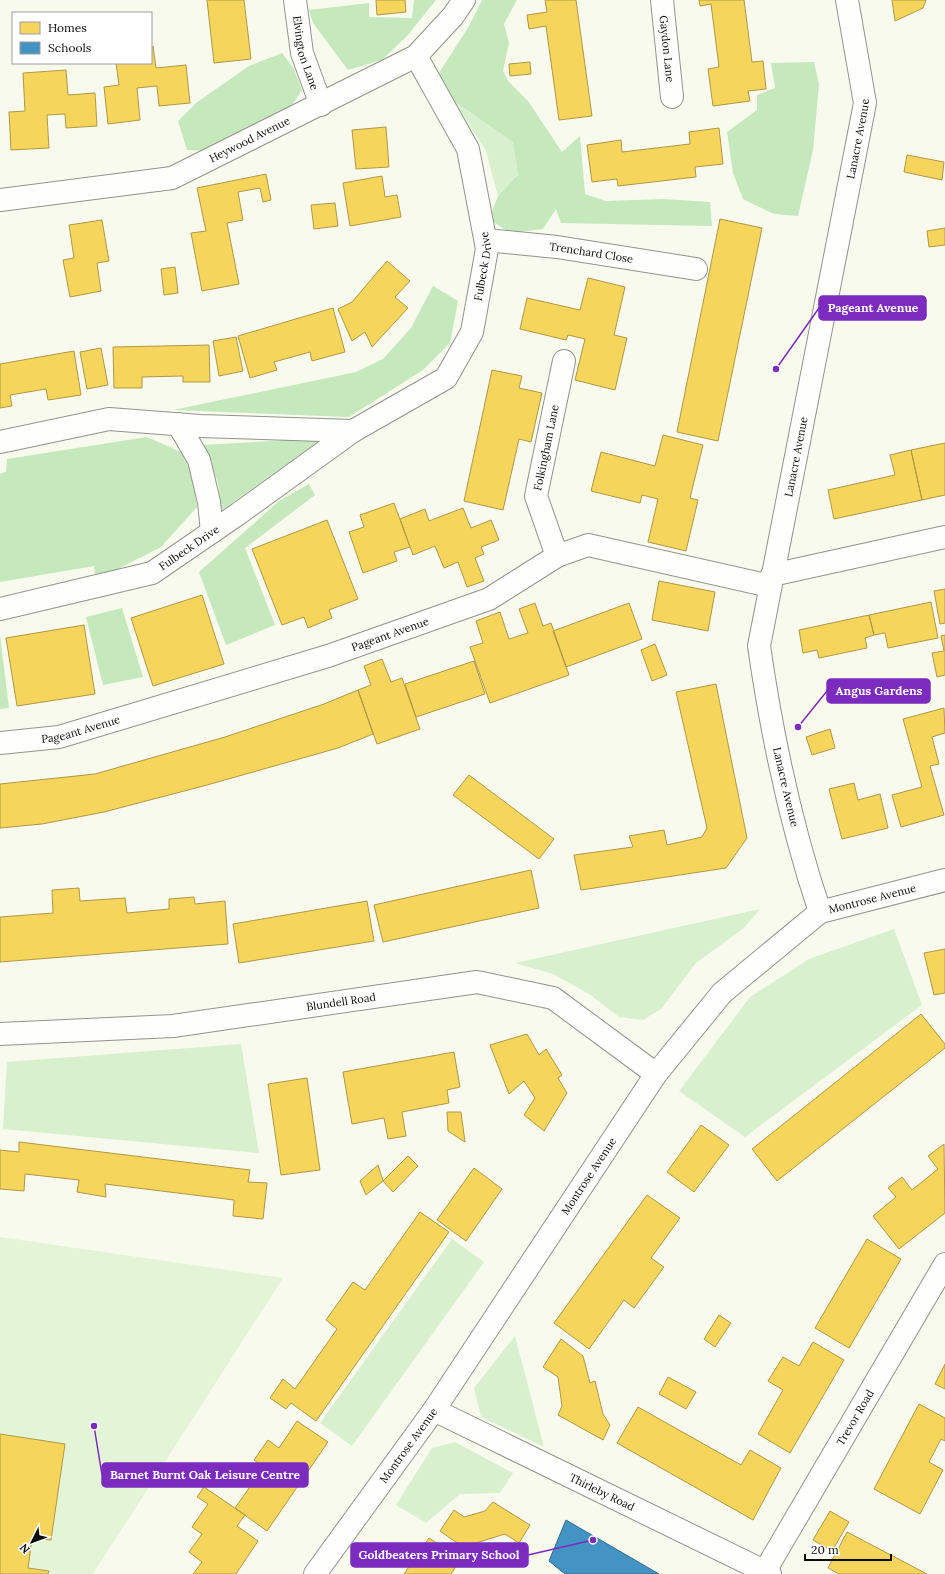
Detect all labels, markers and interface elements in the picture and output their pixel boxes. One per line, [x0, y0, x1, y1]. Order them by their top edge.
legend [12, 12, 152, 64]
street label: Elvington Lane [290, 15, 322, 92]
street label: Gaydon Lane [657, 15, 677, 83]
text: Homes [48, 20, 87, 35]
text: Schools [48, 40, 92, 55]
street label: Lanacre Avenue [843, 98, 872, 180]
street label: Heywood Avenue [207, 113, 292, 165]
street label: Fulbeck Drive [471, 230, 494, 302]
street label: Trenchard Close [549, 239, 634, 266]
callout: Pageant Avenue [819, 296, 926, 320]
text: Pageant Avenue [828, 300, 919, 315]
street label: Folkingham Lane [530, 403, 562, 492]
street label: Lanacre Avenue [781, 415, 811, 498]
street label: Fulbeck Drive [156, 522, 222, 573]
street label: Pageant Avenue [349, 614, 431, 654]
callout: Angus Gardens [827, 679, 930, 703]
text: Angus Gardens [836, 683, 923, 698]
street label: Pageant Avenue [41, 712, 122, 746]
street label: Lanacre Avenue [770, 746, 802, 828]
street label: Montrose Avenue [827, 881, 918, 917]
street label: Blundell Road [305, 990, 377, 1014]
street label: Montrose Avenue [558, 1135, 619, 1217]
street label: Trevor Road [833, 1387, 877, 1448]
street label: Montrose Avenue [376, 1405, 440, 1486]
callout: Barnet Burnt Oak Leisure Centre [102, 1463, 308, 1487]
text: Barnet Burnt Oak Leisure Centre [110, 1467, 301, 1482]
street label: Thirleby Road [567, 1470, 637, 1514]
north arrow [12, 1522, 52, 1562]
scale bar [805, 1536, 891, 1562]
text: N [16, 1540, 33, 1557]
text: 20 m [811, 1542, 839, 1557]
callout: Goldbeaters Primary School [351, 1543, 528, 1567]
text: Goldbeaters Primary School [359, 1547, 520, 1562]

